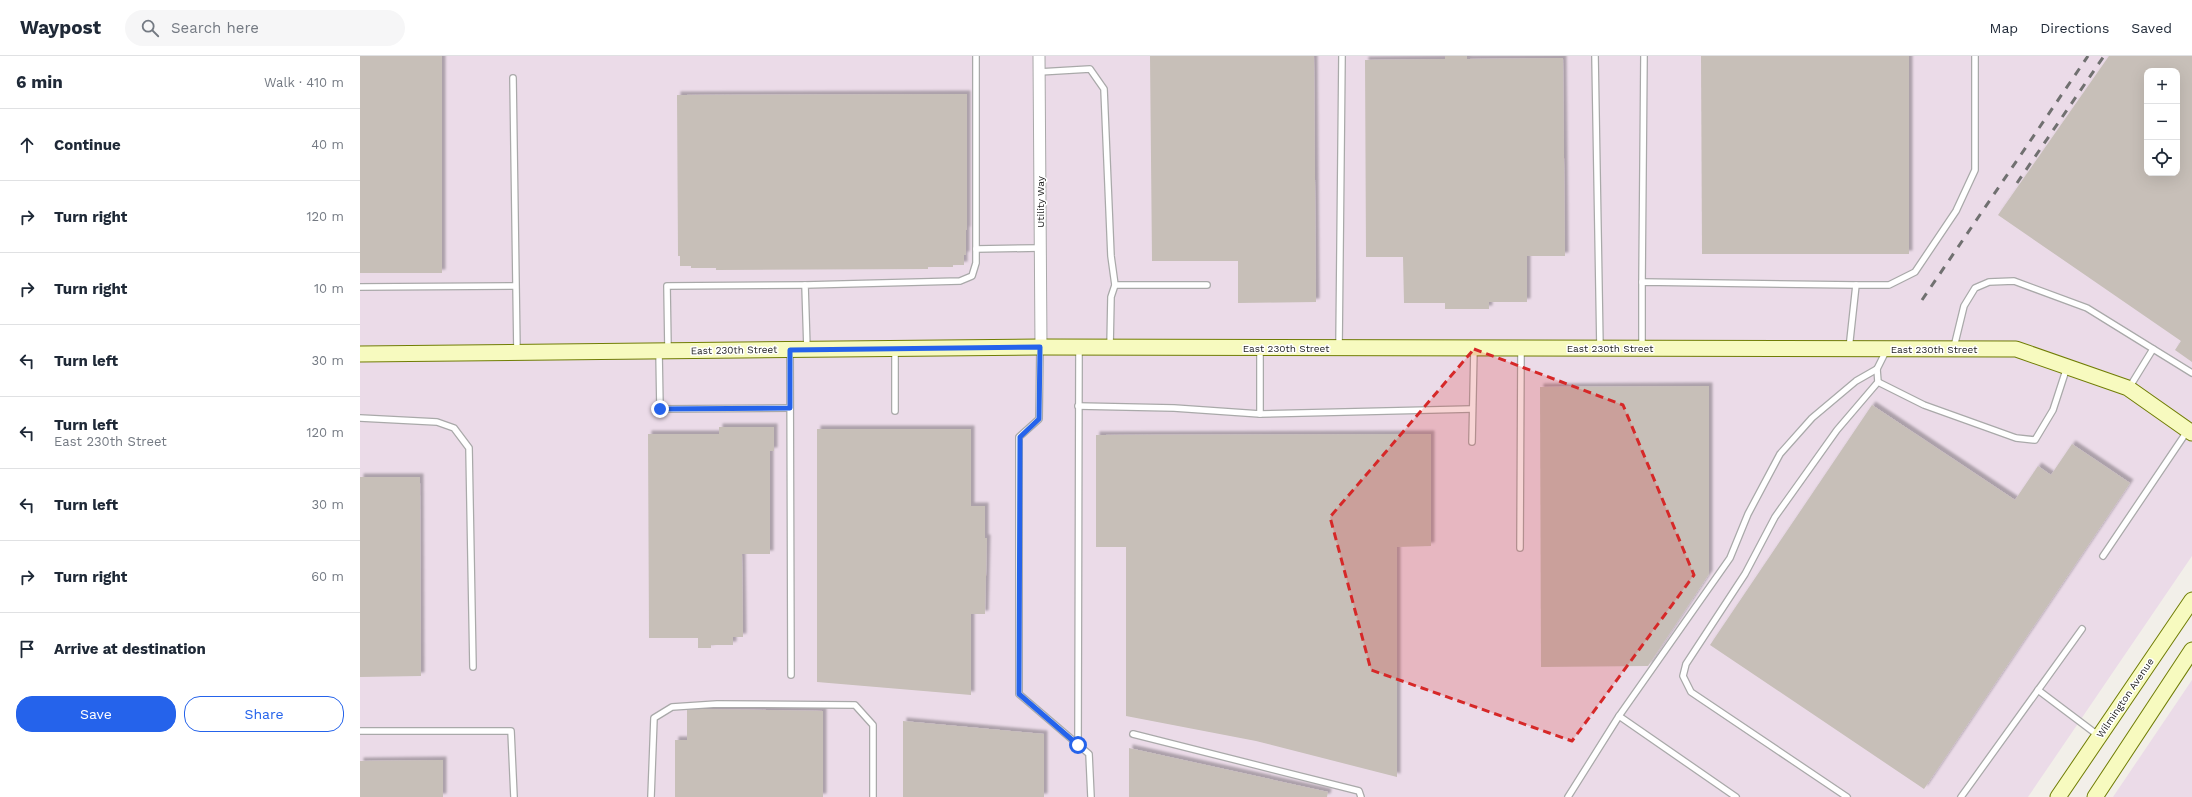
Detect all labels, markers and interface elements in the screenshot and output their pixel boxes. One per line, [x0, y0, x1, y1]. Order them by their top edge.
search box [125, 10, 405, 46]
text: Waypost [20, 16, 101, 39]
icon: search [139, 17, 161, 39]
text: Search here [171, 19, 259, 37]
text: Map [1990, 20, 2018, 36]
text: Directions [2040, 20, 2109, 36]
text: Saved [2131, 20, 2172, 36]
map controls [2144, 68, 2180, 176]
button: + [2144, 68, 2180, 104]
text: 6 min [16, 72, 63, 92]
text: Walk · 410 m [264, 75, 344, 90]
button: − [2144, 104, 2180, 140]
icon: ahead [16, 134, 38, 156]
text: Continue [54, 136, 121, 154]
text: 40 m [311, 137, 344, 152]
button: locate [2144, 140, 2180, 176]
street label: Utility Way [1035, 175, 1046, 228]
icon: right [16, 206, 38, 228]
text: Turn right [54, 208, 127, 226]
text: 120 m [306, 209, 344, 224]
icon: right [16, 278, 38, 300]
text: Turn right [54, 280, 127, 298]
text: 10 m [314, 281, 344, 296]
street label: East 230th Street [1243, 343, 1330, 354]
street label: East 230th Street [1567, 343, 1654, 354]
street label: East 230th Street [691, 344, 778, 356]
street label: East 230th Street [1891, 344, 1978, 355]
icon: left [16, 350, 38, 372]
text: Turn left [54, 352, 118, 370]
text: 30 m [312, 353, 344, 368]
route end [651, 400, 669, 418]
text: Turn left [54, 416, 118, 434]
icon: left [16, 422, 38, 444]
text: 120 m [306, 425, 344, 440]
text: East 230th Street [54, 434, 167, 449]
icon: left [16, 494, 38, 516]
text: Turn left [54, 496, 118, 514]
text: 30 m [312, 497, 344, 512]
icon: right [16, 566, 38, 588]
text: Turn right [54, 568, 127, 586]
text: 60 m [311, 569, 344, 584]
icon: arrive [16, 638, 38, 660]
text: Arrive at destination [54, 640, 206, 658]
street label: Wilmington Avenue [2094, 656, 2156, 740]
button: Save [16, 696, 176, 732]
button: Share [184, 696, 344, 732]
route start [1069, 736, 1087, 754]

